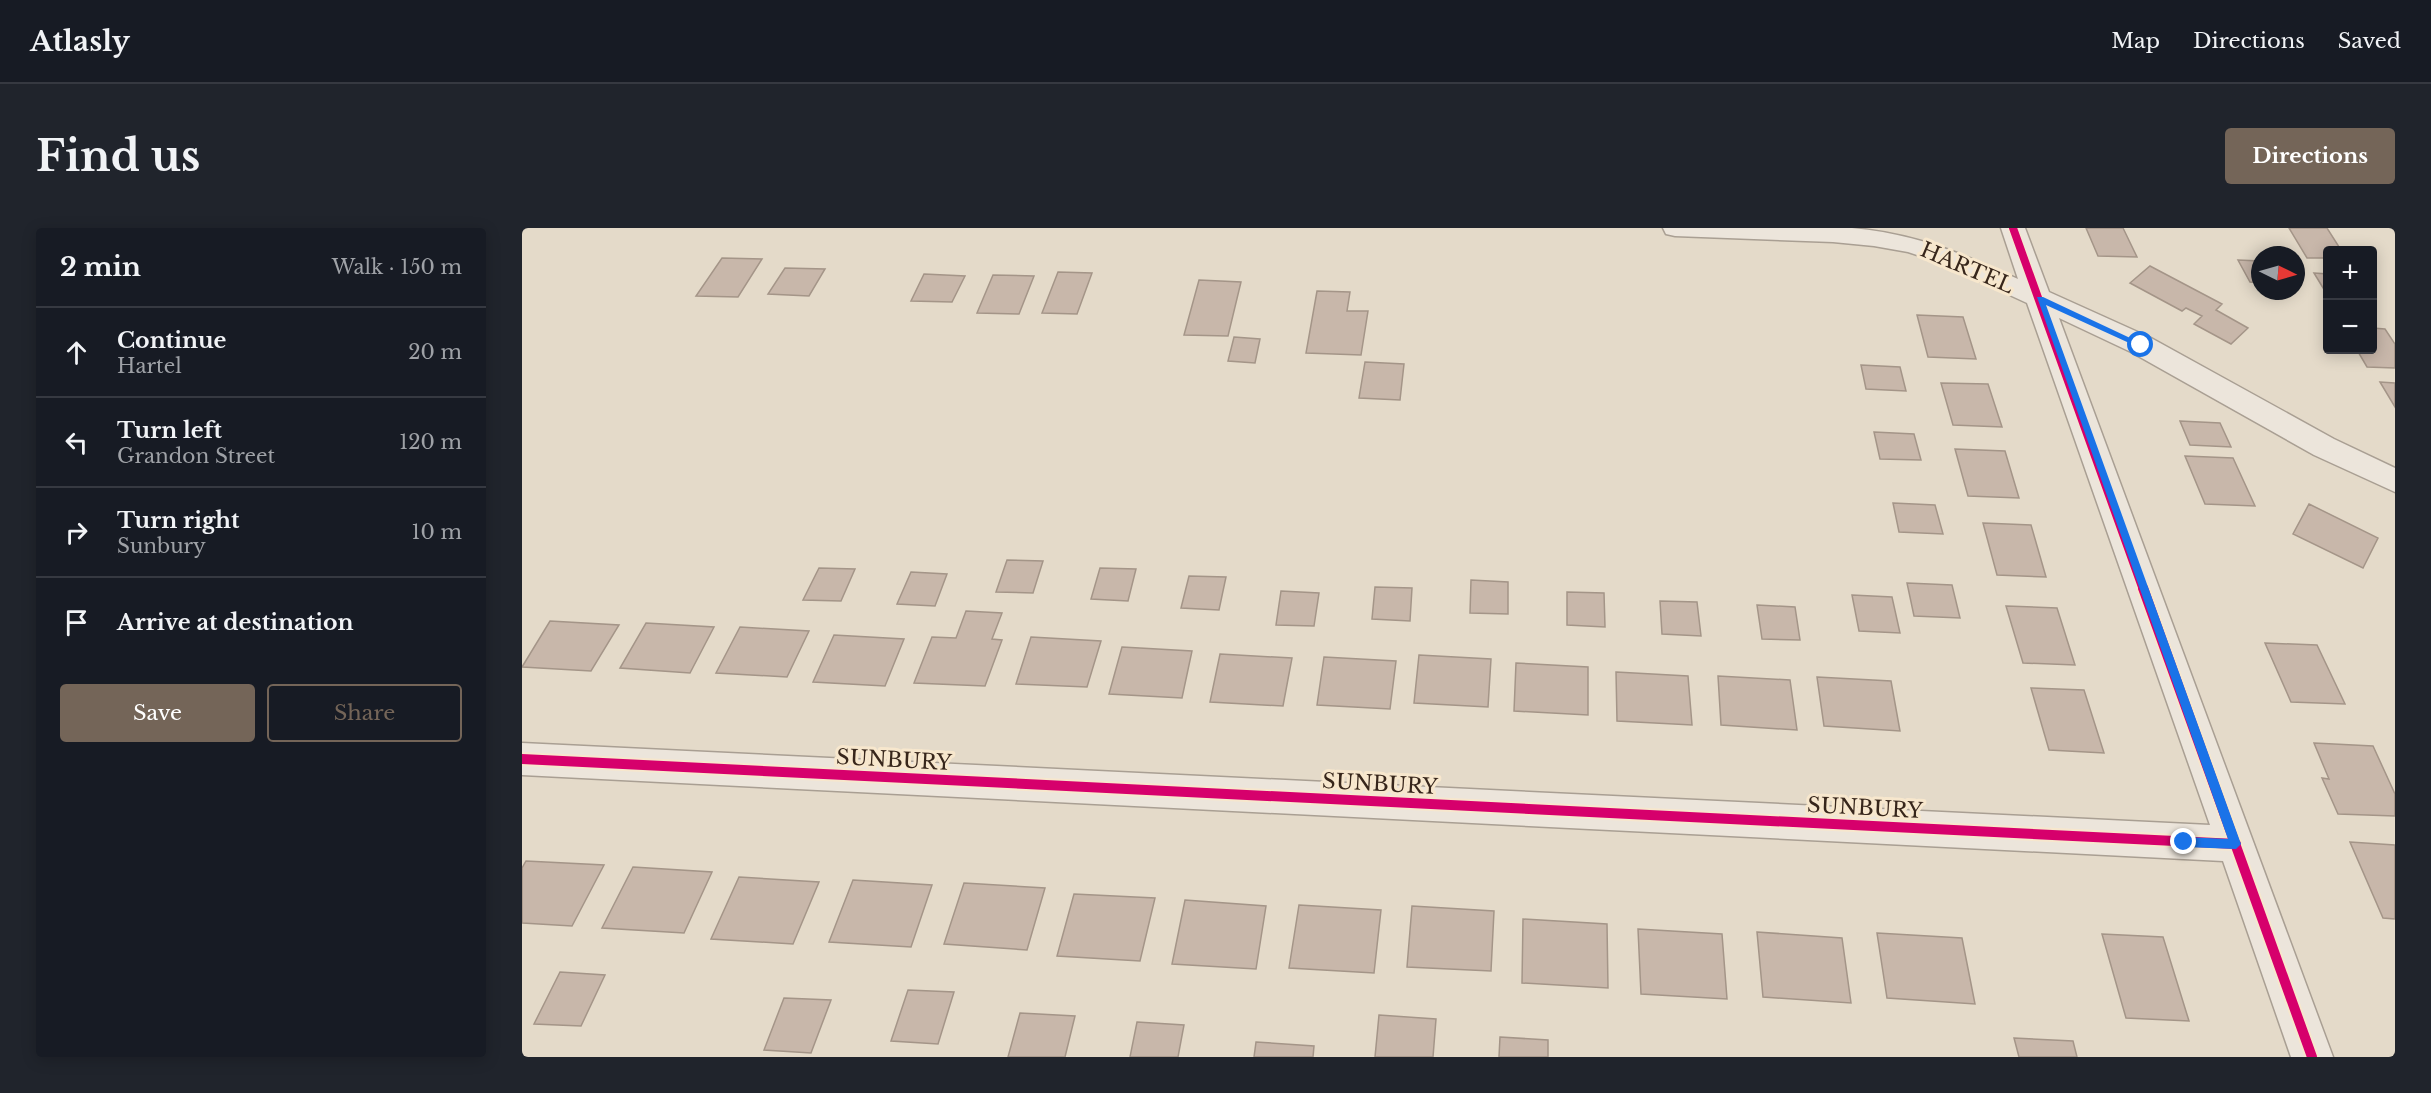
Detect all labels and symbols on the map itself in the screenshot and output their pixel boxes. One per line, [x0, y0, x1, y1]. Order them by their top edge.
street label: HARTEL [1916, 237, 2018, 299]
north arrow [2251, 246, 2305, 300]
route start [2127, 331, 2153, 357]
street label: SUNBURY [836, 744, 953, 776]
street label: SUNBURY [1322, 768, 1439, 800]
street label: SUNBURY [1807, 792, 1924, 824]
route end [2170, 828, 2196, 854]

